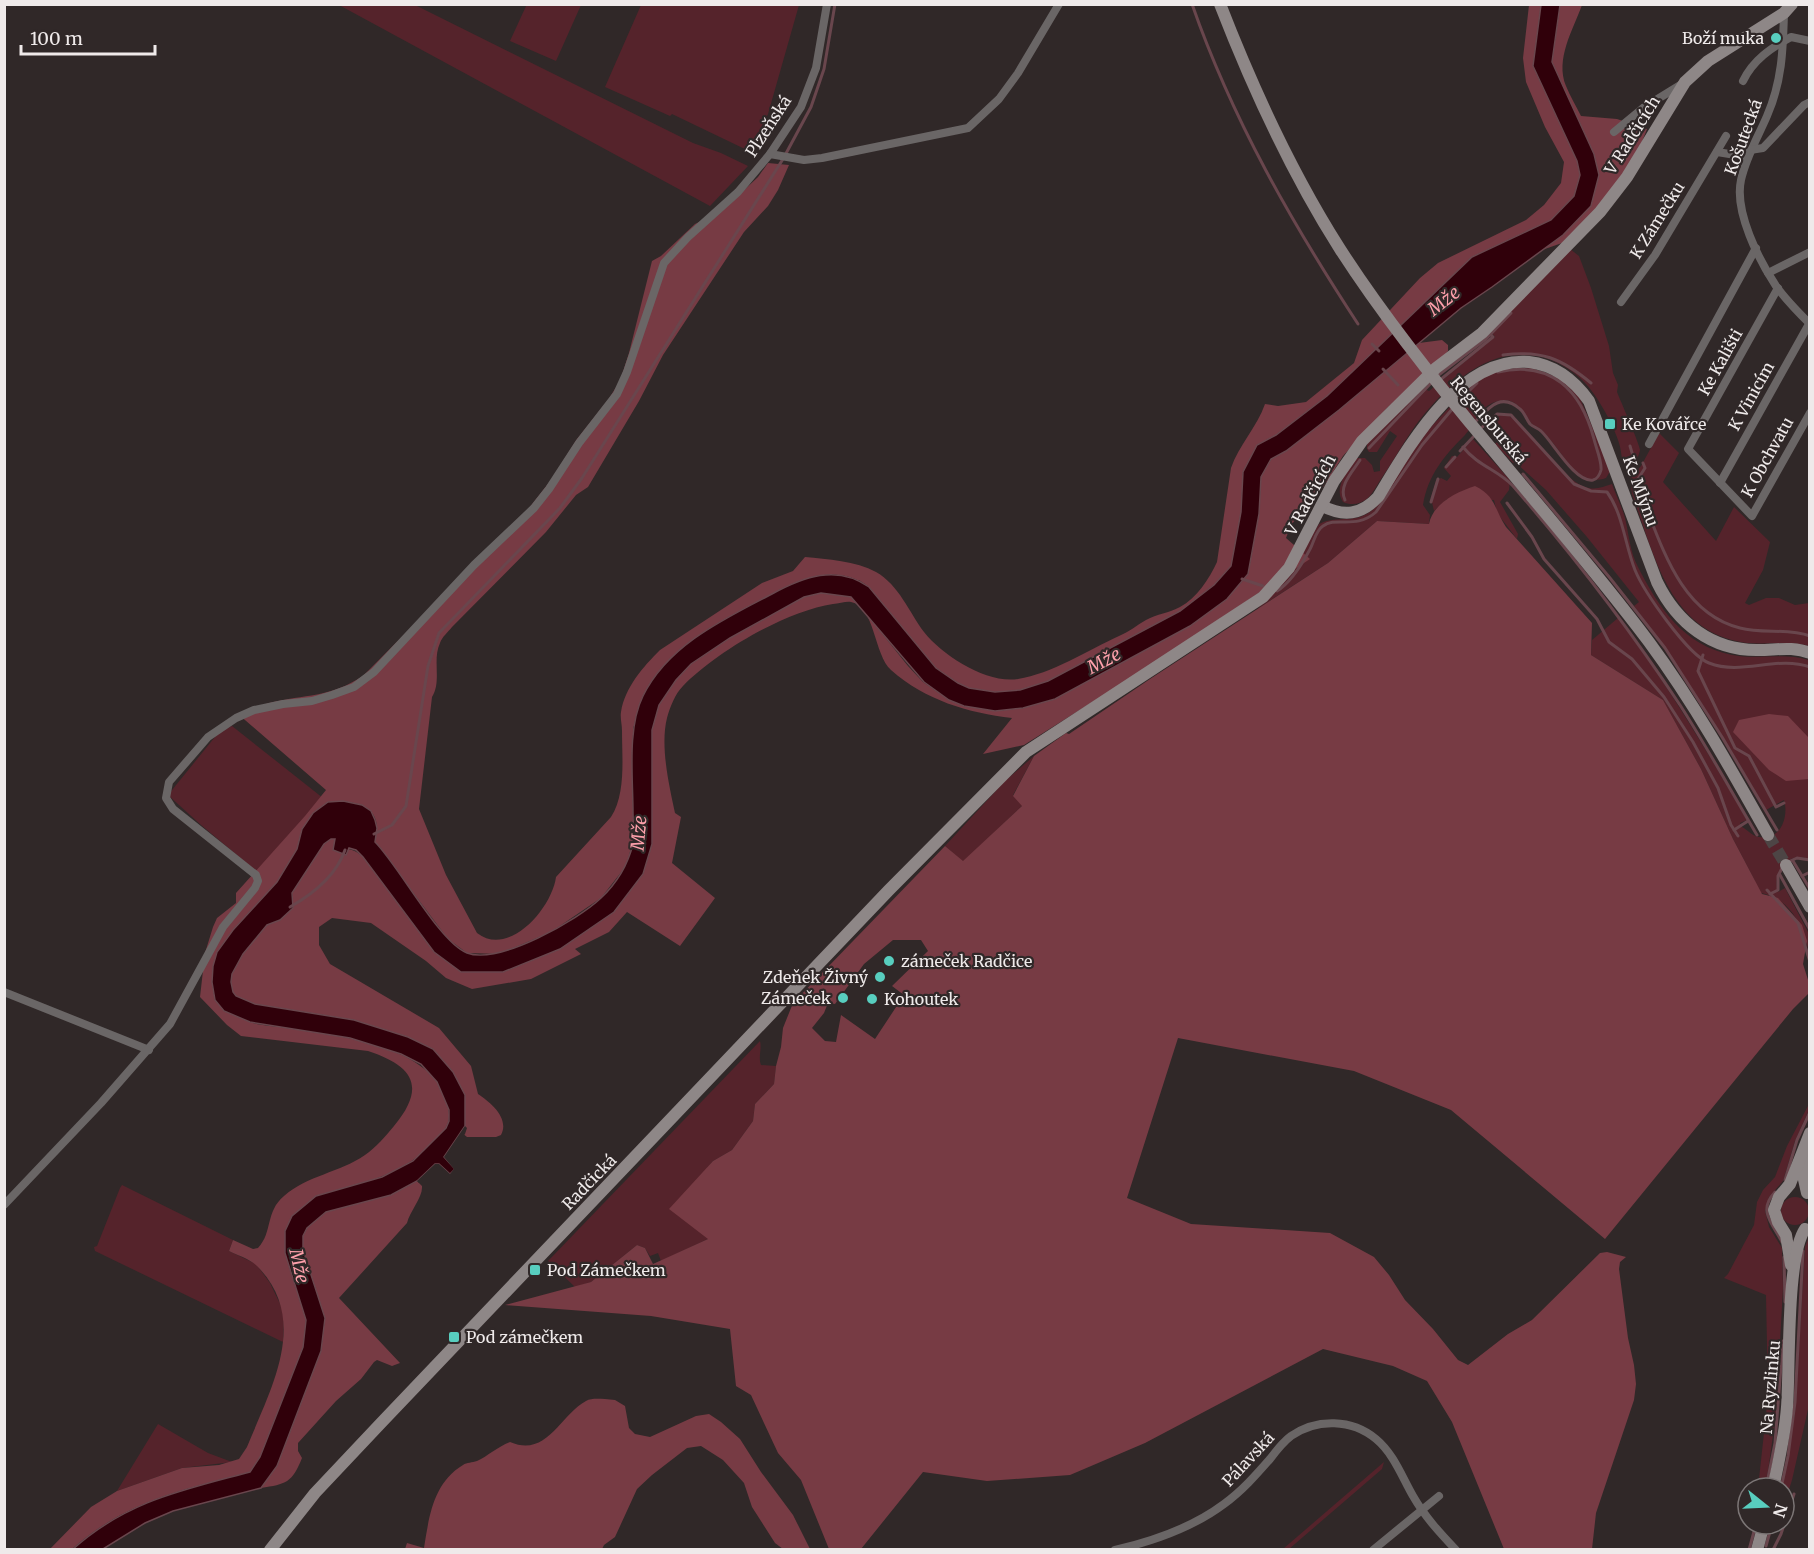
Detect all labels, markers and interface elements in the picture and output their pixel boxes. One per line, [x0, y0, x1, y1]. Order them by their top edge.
scale bar [21, 18, 154, 56]
text: 100 m [30, 27, 83, 50]
place label: Boží muka [1682, 28, 1764, 48]
marker: Boží muka [1769, 31, 1783, 45]
street label: Plzeňská [741, 91, 795, 160]
street label: V Radčicích [1599, 92, 1664, 179]
street label: Košutecká [1720, 96, 1766, 178]
street label: K Zámečku [1625, 178, 1689, 262]
water label: Mže [1422, 281, 1465, 321]
street label: Ke Kališti [1694, 325, 1746, 399]
street label: K Vinicím [1724, 358, 1778, 434]
street label: Regensburská [1446, 372, 1532, 468]
street label: K Obchvatu [1737, 413, 1797, 501]
place label: Ke Kovářce [1622, 414, 1706, 434]
marker: Ke Kovářce [1603, 417, 1617, 431]
street label: V Radčicích [1280, 451, 1340, 540]
street label: Ke Mlýnu [1619, 453, 1663, 529]
water label: Mže [1082, 642, 1125, 679]
water label: Mže [625, 814, 651, 852]
place label: zámeček Radčice [901, 951, 1032, 971]
marker: zámeček Radčice [882, 954, 896, 968]
place label: Zdeňek Živný [763, 967, 869, 987]
marker: Zdeňek Živný [873, 970, 887, 984]
place label: Zámeček [761, 988, 832, 1008]
place label: Kohoutek [884, 989, 959, 1009]
marker: Zámeček [836, 991, 850, 1005]
marker: Kohoutek [865, 992, 879, 1006]
street label: Radčická [558, 1150, 621, 1214]
water label: Mže [284, 1245, 315, 1286]
place label: Pod Zámečkem [547, 1260, 666, 1280]
marker: Pod Zámečkem [528, 1263, 542, 1277]
place label: Pod zámečkem [466, 1327, 583, 1347]
marker: Pod zámečkem [447, 1330, 461, 1344]
street label: Na Ryzlinku [1756, 1339, 1784, 1435]
street label: Pálavská [1218, 1427, 1279, 1490]
north arrow [1736, 1476, 1796, 1536]
text: N [1769, 1502, 1792, 1520]

